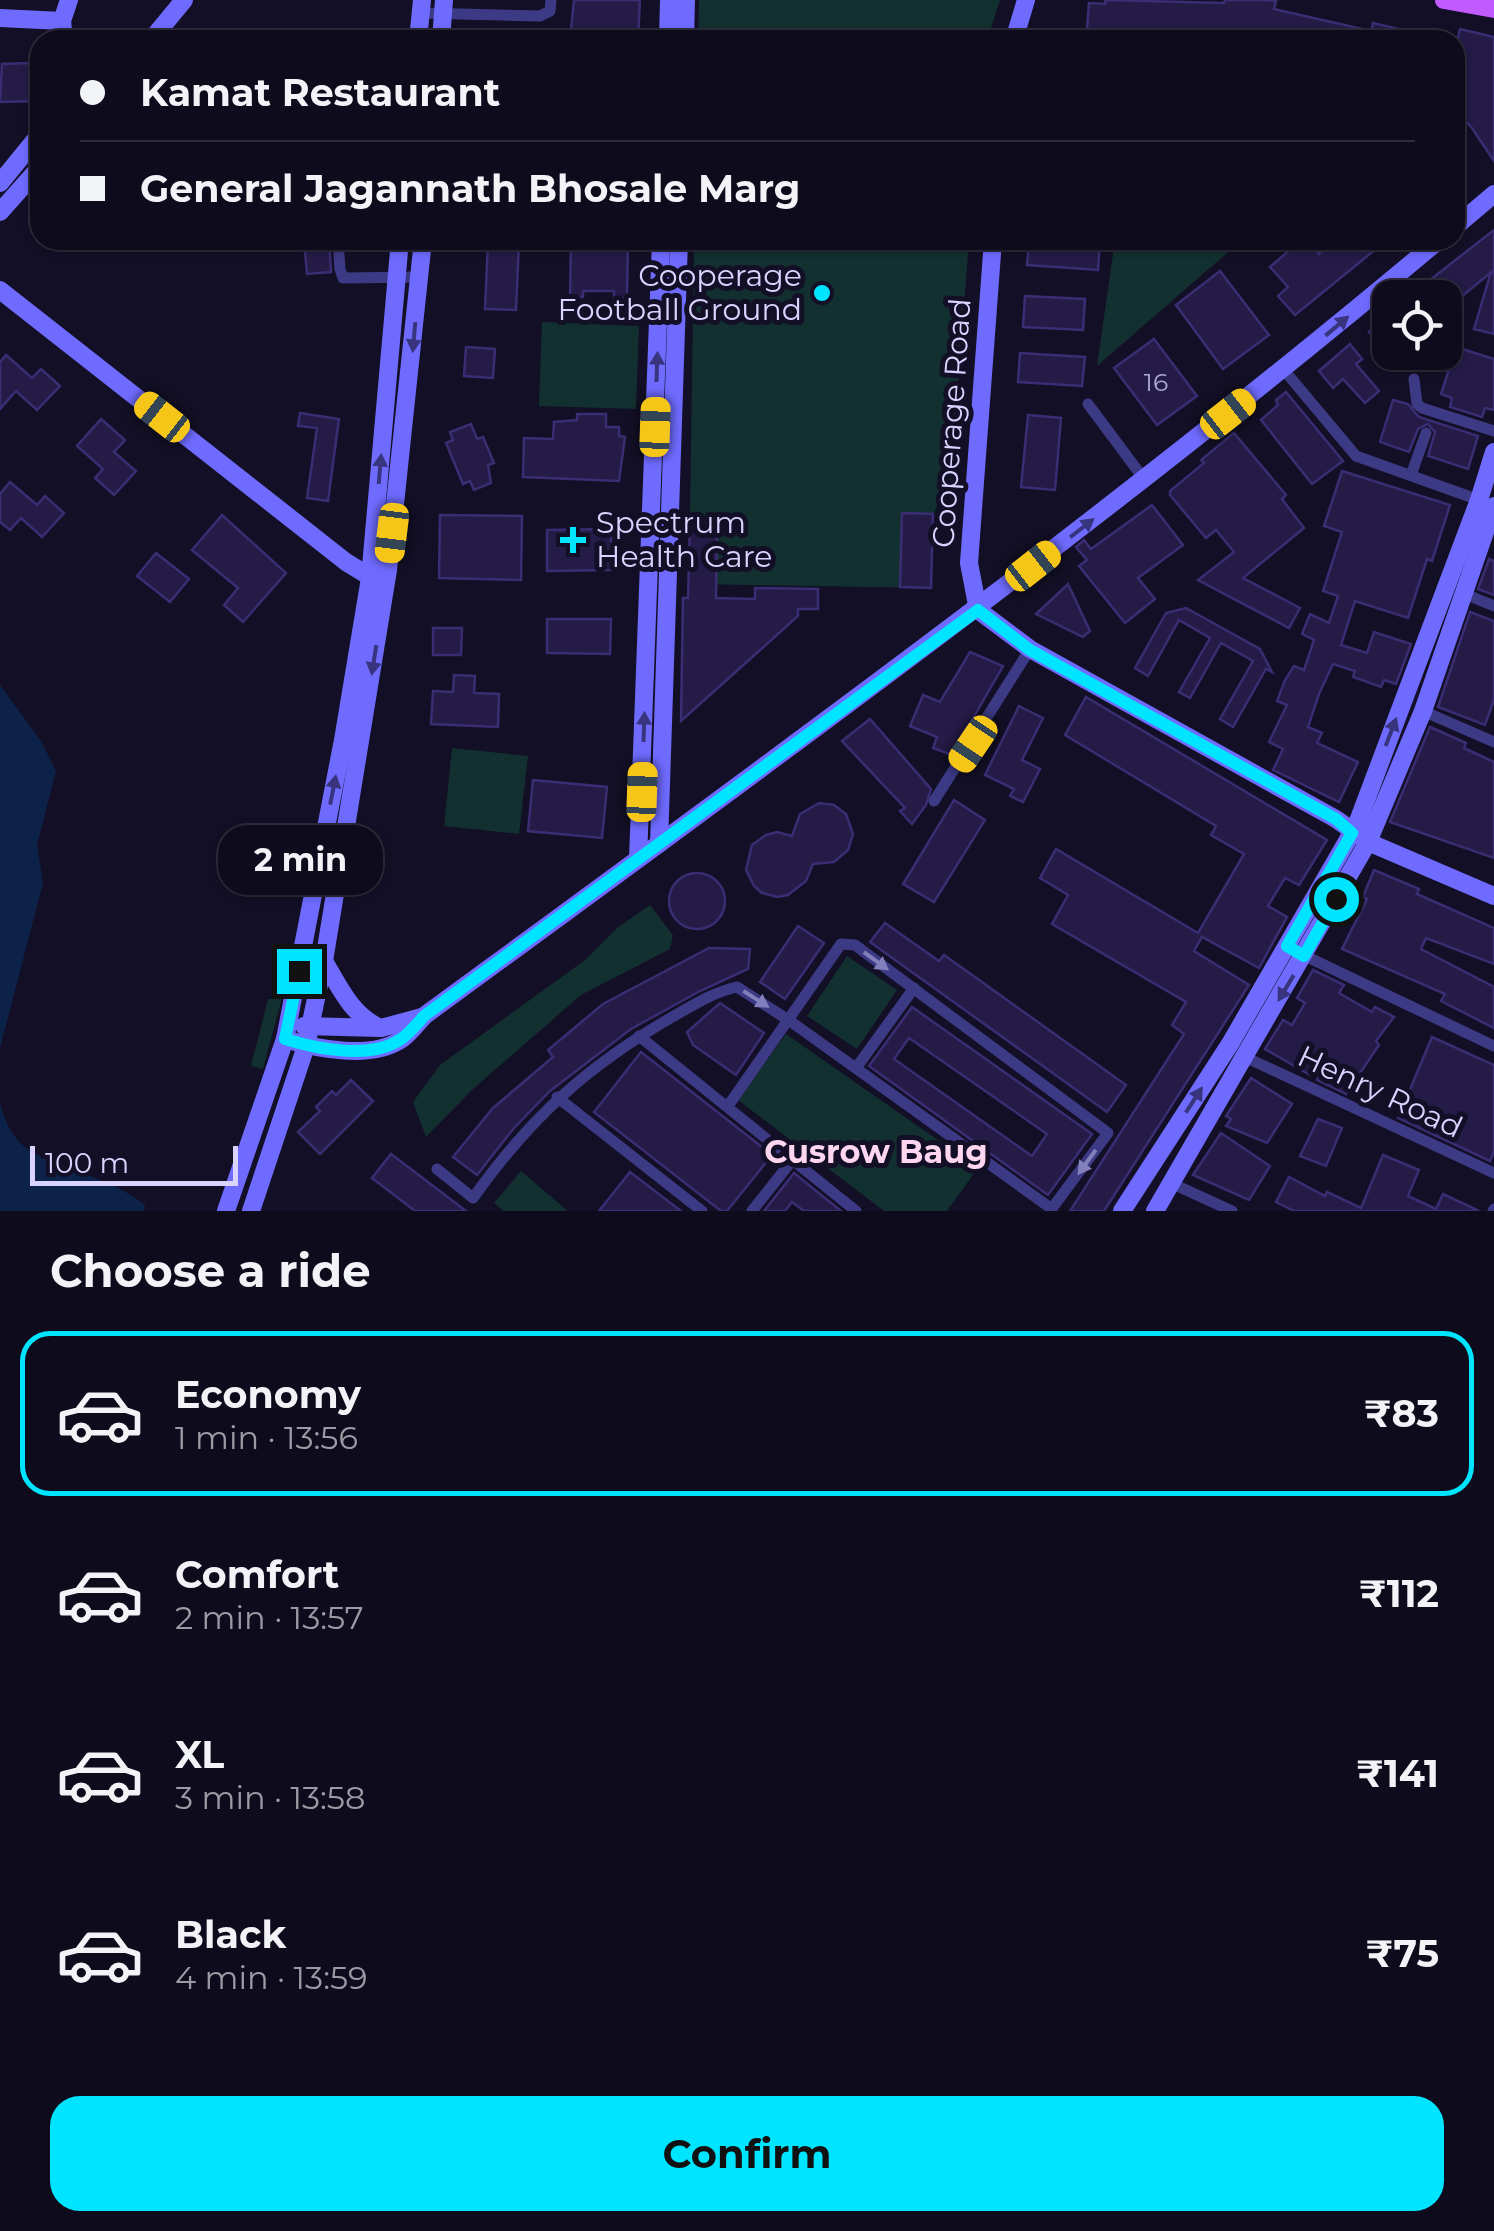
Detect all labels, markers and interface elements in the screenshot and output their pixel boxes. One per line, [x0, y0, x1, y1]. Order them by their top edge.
text: Kamat Restaurant [140, 69, 500, 116]
text: General Jagannath Bhosale Marg [140, 165, 800, 212]
place label: Cooperage Football Ground [557, 257, 802, 328]
map controls [1372, 280, 1462, 370]
button: locate [1372, 280, 1462, 370]
marker: Cooperage Football Ground [811, 282, 833, 304]
street label: Cooperage Road [924, 297, 979, 549]
one-way arrow [1324, 316, 1349, 337]
one-way arrow [405, 322, 421, 353]
one-way arrow [649, 351, 665, 383]
house number: 16 [1144, 367, 1168, 397]
car [1195, 384, 1261, 444]
car [129, 387, 195, 447]
car [639, 396, 671, 458]
one-way arrow [373, 453, 389, 485]
car [373, 501, 411, 565]
place label: Spectrum Health Care [596, 504, 772, 575]
one-way arrow [1069, 518, 1095, 539]
marker: Spectrum Health Care [560, 527, 586, 553]
car [1000, 536, 1066, 596]
one-way arrow [366, 644, 381, 676]
one-way arrow [637, 711, 653, 743]
car [944, 711, 1002, 777]
one-way arrow [1384, 717, 1400, 747]
car [626, 761, 658, 823]
one-way arrow [326, 774, 341, 806]
callout: 2 min [216, 826, 382, 896]
text: 2 min [254, 840, 347, 879]
route start [1314, 877, 1359, 922]
route end [277, 949, 322, 994]
one-way arrow [863, 950, 889, 970]
one-way arrow [1278, 974, 1295, 1002]
one-way arrow [742, 989, 769, 1008]
street label: Henry Road [1292, 1037, 1468, 1146]
one-way arrow [1185, 1086, 1203, 1113]
district label: Cusrow Baug [764, 1132, 988, 1171]
scale bar [30, 1141, 238, 1186]
text: 100 m [45, 1146, 129, 1180]
one-way arrow [1077, 1149, 1097, 1175]
text: Choose a ride [50, 1243, 371, 1298]
icon: car [55, 1369, 145, 1459]
text: Economy [175, 1371, 361, 1418]
text: ₹83 [1364, 1390, 1439, 1437]
text: 1 min · 13:56 [175, 1418, 358, 1457]
icon: car [55, 1549, 145, 1639]
text: Comfort [175, 1551, 339, 1598]
text: ₹112 [1359, 1570, 1439, 1617]
text: 2 min · 13:57 [175, 1598, 364, 1637]
icon: car [55, 1729, 145, 1819]
text: XL [175, 1731, 224, 1778]
text: ₹141 [1356, 1750, 1439, 1797]
text: 3 min · 13:58 [175, 1778, 365, 1817]
icon: car [55, 1909, 145, 1999]
text: Black [175, 1911, 286, 1958]
text: ₹75 [1366, 1930, 1439, 1977]
text: 4 min · 13:59 [175, 1958, 368, 1997]
button: Confirm [50, 2096, 1444, 2211]

